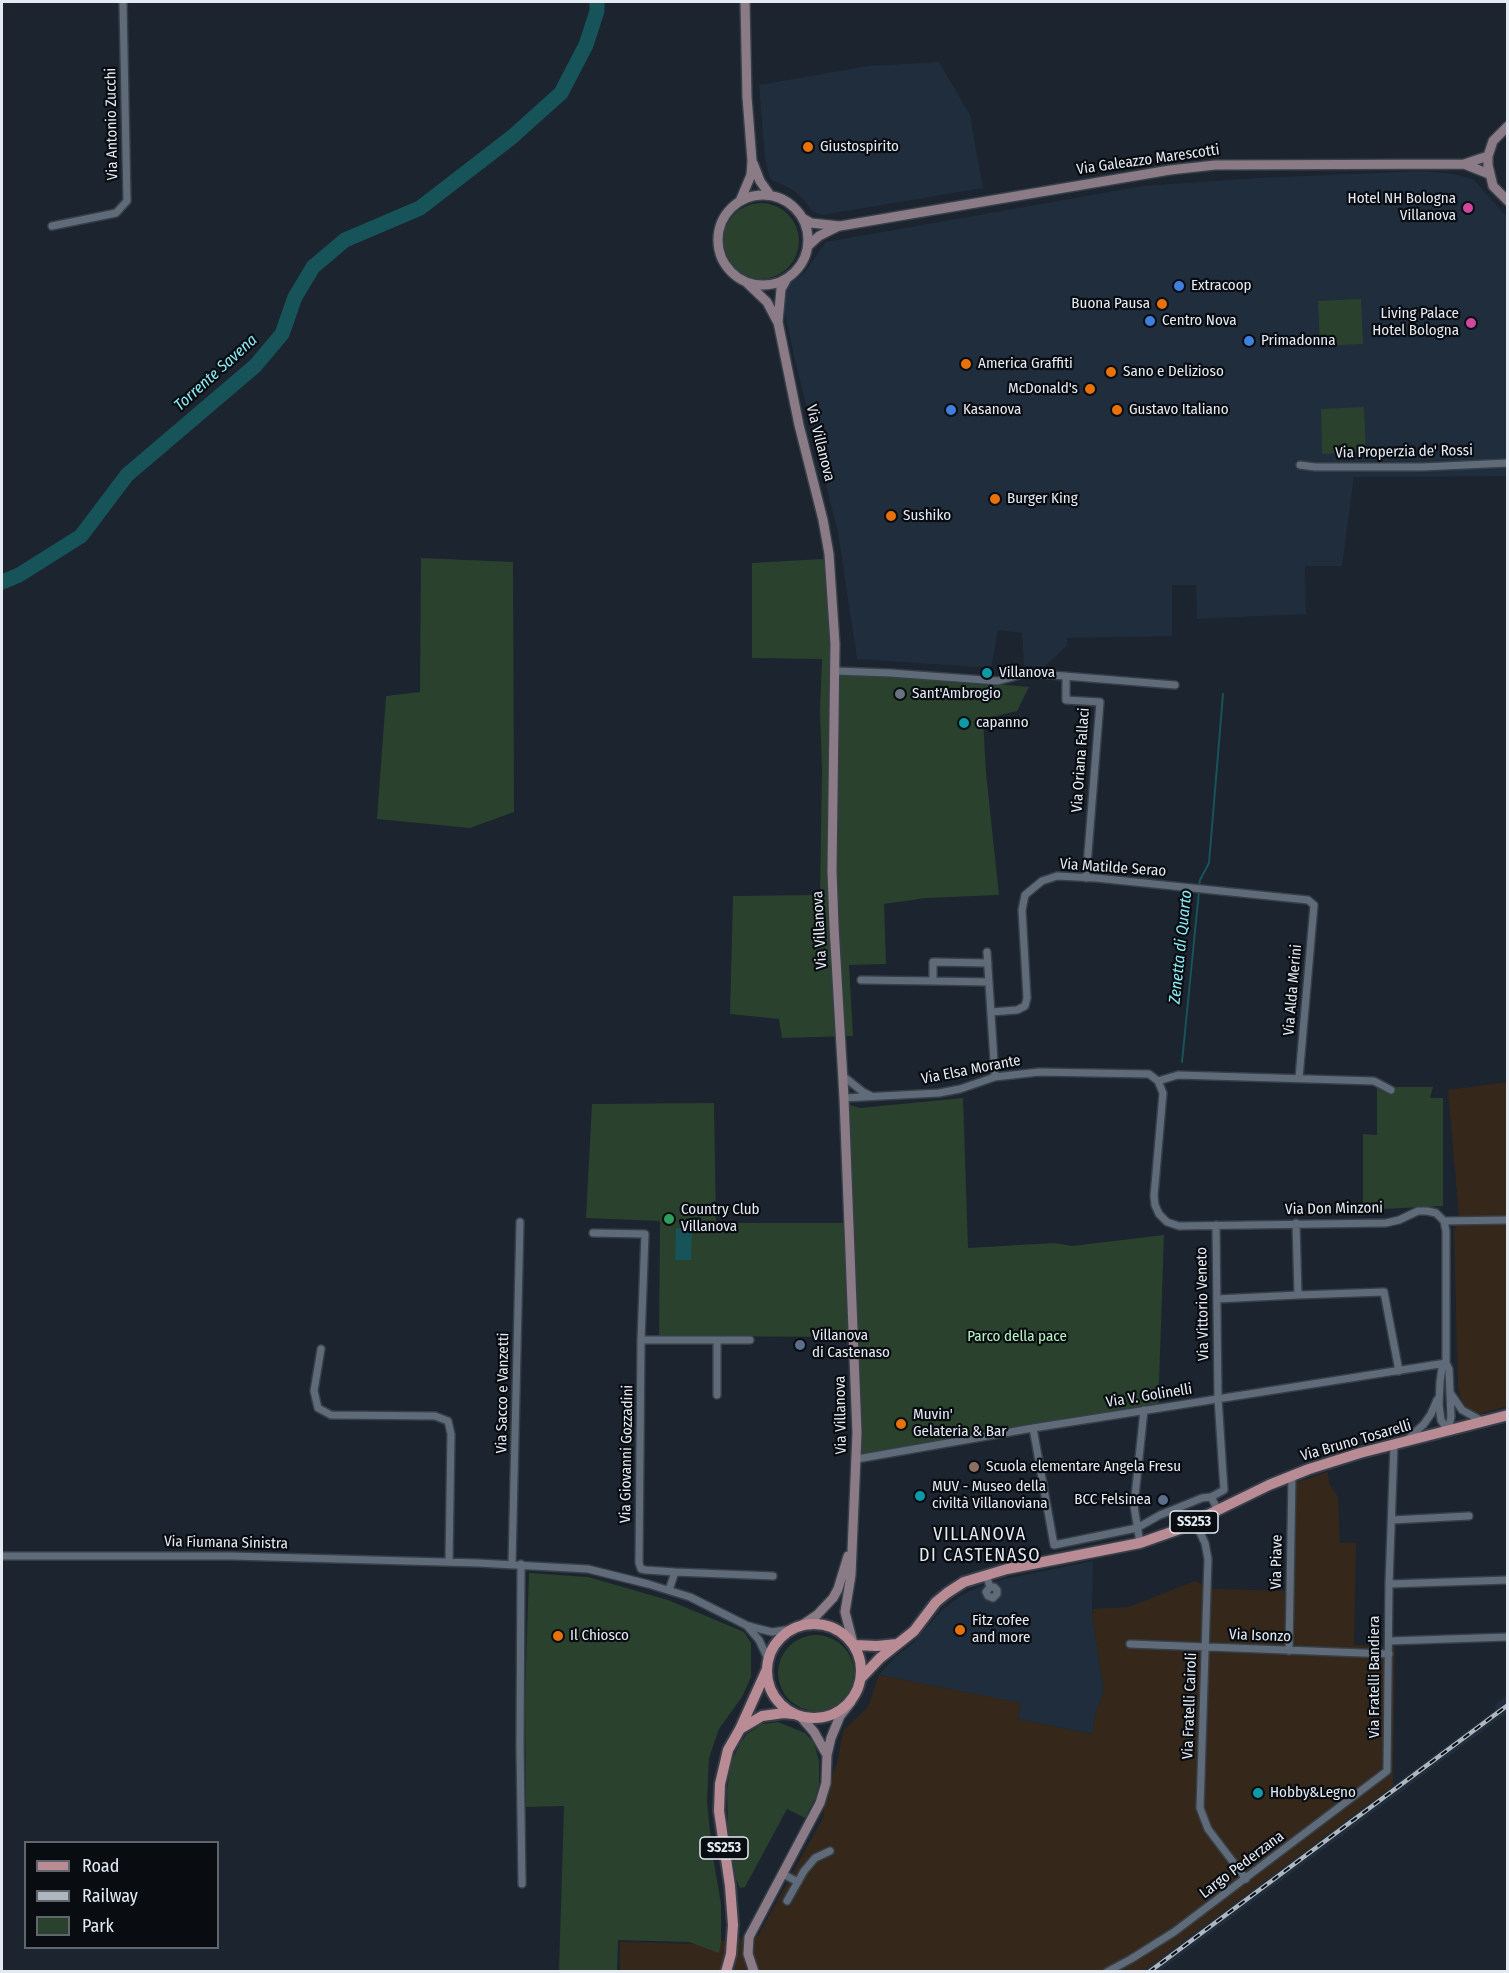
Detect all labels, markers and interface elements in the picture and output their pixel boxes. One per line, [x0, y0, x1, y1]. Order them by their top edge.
street label: Via Antonio Zucchi [102, 68, 122, 180]
place label: Giustospirito [820, 138, 899, 156]
marker: Giustospirito [801, 140, 815, 154]
street label: Via Galeazzo Marescotti [1075, 141, 1221, 179]
place label: Hotel NH Bologna Villanova [1348, 190, 1456, 225]
marker: Hotel NH Bologna Villanova [1461, 201, 1475, 215]
place label: Extracoop [1191, 277, 1252, 295]
marker: Extracoop [1172, 279, 1186, 293]
place label: Buona Pausa [1071, 295, 1150, 313]
marker: Buona Pausa [1155, 297, 1169, 311]
place label: Living Palace Hotel Bologna [1372, 305, 1459, 340]
place label: Centro Nova [1162, 312, 1237, 330]
marker: Centro Nova [1143, 314, 1157, 328]
marker: Living Palace Hotel Bologna [1464, 316, 1478, 330]
water label: Torrente Savena [171, 331, 261, 415]
place label: Primadonna [1261, 332, 1336, 350]
marker: Primadonna [1242, 334, 1256, 348]
place label: America Graffiti [978, 355, 1073, 373]
marker: America Graffiti [959, 357, 973, 371]
place label: Sano e Delizioso [1123, 363, 1224, 381]
marker: Sano e Delizioso [1104, 365, 1118, 379]
place label: McDonald's [1008, 380, 1078, 398]
marker: McDonald's [1083, 382, 1097, 396]
place label: Kasanova [963, 401, 1021, 419]
place label: Gustavo Italiano [1129, 401, 1229, 419]
street label: Via Villanova [802, 403, 838, 483]
marker: Kasanova [944, 403, 958, 417]
marker: Gustavo Italiano [1110, 403, 1124, 417]
street label: Via Properzia de' Rossi [1335, 442, 1473, 462]
place label: Burger King [1007, 490, 1078, 508]
marker: Burger King [988, 492, 1002, 506]
place label: Sushiko [903, 507, 951, 525]
marker: Sushiko [884, 509, 898, 523]
place label: Villanova [999, 664, 1055, 682]
marker: Villanova [980, 666, 994, 680]
place label: Sant'Ambrogio [912, 685, 1001, 703]
marker: Sant'Ambrogio [893, 687, 907, 701]
street label: Via Oriana Fallaci [1068, 707, 1094, 813]
place label: capanno [976, 714, 1029, 732]
marker: capanno [957, 716, 971, 730]
street label: Via Matilde Serao [1059, 855, 1167, 881]
water label: Zenetta di Quarto [1165, 889, 1197, 1005]
street label: Via Villanova [809, 890, 831, 970]
street label: Via Alda Merini [1280, 944, 1306, 1036]
street label: Via Elsa Morante [920, 1052, 1022, 1088]
street label: Via Don Minzoni [1285, 1199, 1383, 1219]
place label: Country Club Villanova [681, 1201, 760, 1236]
marker: Country Club Villanova [662, 1212, 676, 1226]
street label: Via Vittorio Veneto [1193, 1247, 1213, 1361]
place label: Villanova di Castenaso [812, 1327, 890, 1362]
park label: Parco della pace [967, 1328, 1067, 1346]
street label: Via Sacco e Vanzetti [493, 1332, 513, 1454]
marker: Villanova di Castenaso [793, 1338, 807, 1352]
street label: Via Villanova [831, 1376, 851, 1454]
street label: Via V. Golinelli [1105, 1380, 1193, 1412]
street label: Via Giovanni Gozzadini [617, 1385, 637, 1523]
place label: Muvin' Gelateria & Bar [913, 1406, 1007, 1441]
marker: Muvin' Gelateria & Bar [894, 1417, 908, 1431]
street label: Via Bruno Tosarelli [1298, 1417, 1414, 1465]
place label: Scuola elementare Angela Fresu [986, 1458, 1181, 1476]
marker: Scuola elementare Angela Fresu [967, 1460, 981, 1474]
place label: MUV - Museo della civiltà Villanoviana [932, 1478, 1048, 1513]
marker: MUV - Museo della civiltà Villanoviana [913, 1489, 927, 1503]
place label: BCC Felsinea [1074, 1491, 1151, 1509]
marker: BCC Felsinea [1156, 1493, 1170, 1507]
road number: SS253 [1170, 1511, 1218, 1533]
district label: VILLANOVA DI CASTENASO [919, 1524, 1041, 1567]
street label: Via Fiumana Sinistra [164, 1533, 288, 1553]
street label: Via Piave [1268, 1534, 1286, 1590]
place label: Fitz cofee and more [972, 1612, 1030, 1647]
street label: Via Fratelli Bandiera [1366, 1616, 1384, 1738]
marker: Fitz cofee and more [953, 1623, 967, 1637]
street label: Via Isonzo [1229, 1626, 1291, 1646]
place label: Il Chiosco [570, 1627, 629, 1645]
marker: Il Chiosco [551, 1629, 565, 1643]
street label: Via Fratelli Cairoli [1179, 1652, 1201, 1760]
place label: Hobby&Legno [1270, 1784, 1356, 1802]
marker: Hobby&Legno [1251, 1786, 1265, 1800]
street label: Largo Pederzana [1196, 1827, 1288, 1903]
road number: SS253 [700, 1837, 748, 1859]
legend [24, 1841, 219, 1949]
text: Road [82, 1855, 119, 1877]
text: Railway [82, 1885, 138, 1907]
text: Park [82, 1915, 114, 1937]

